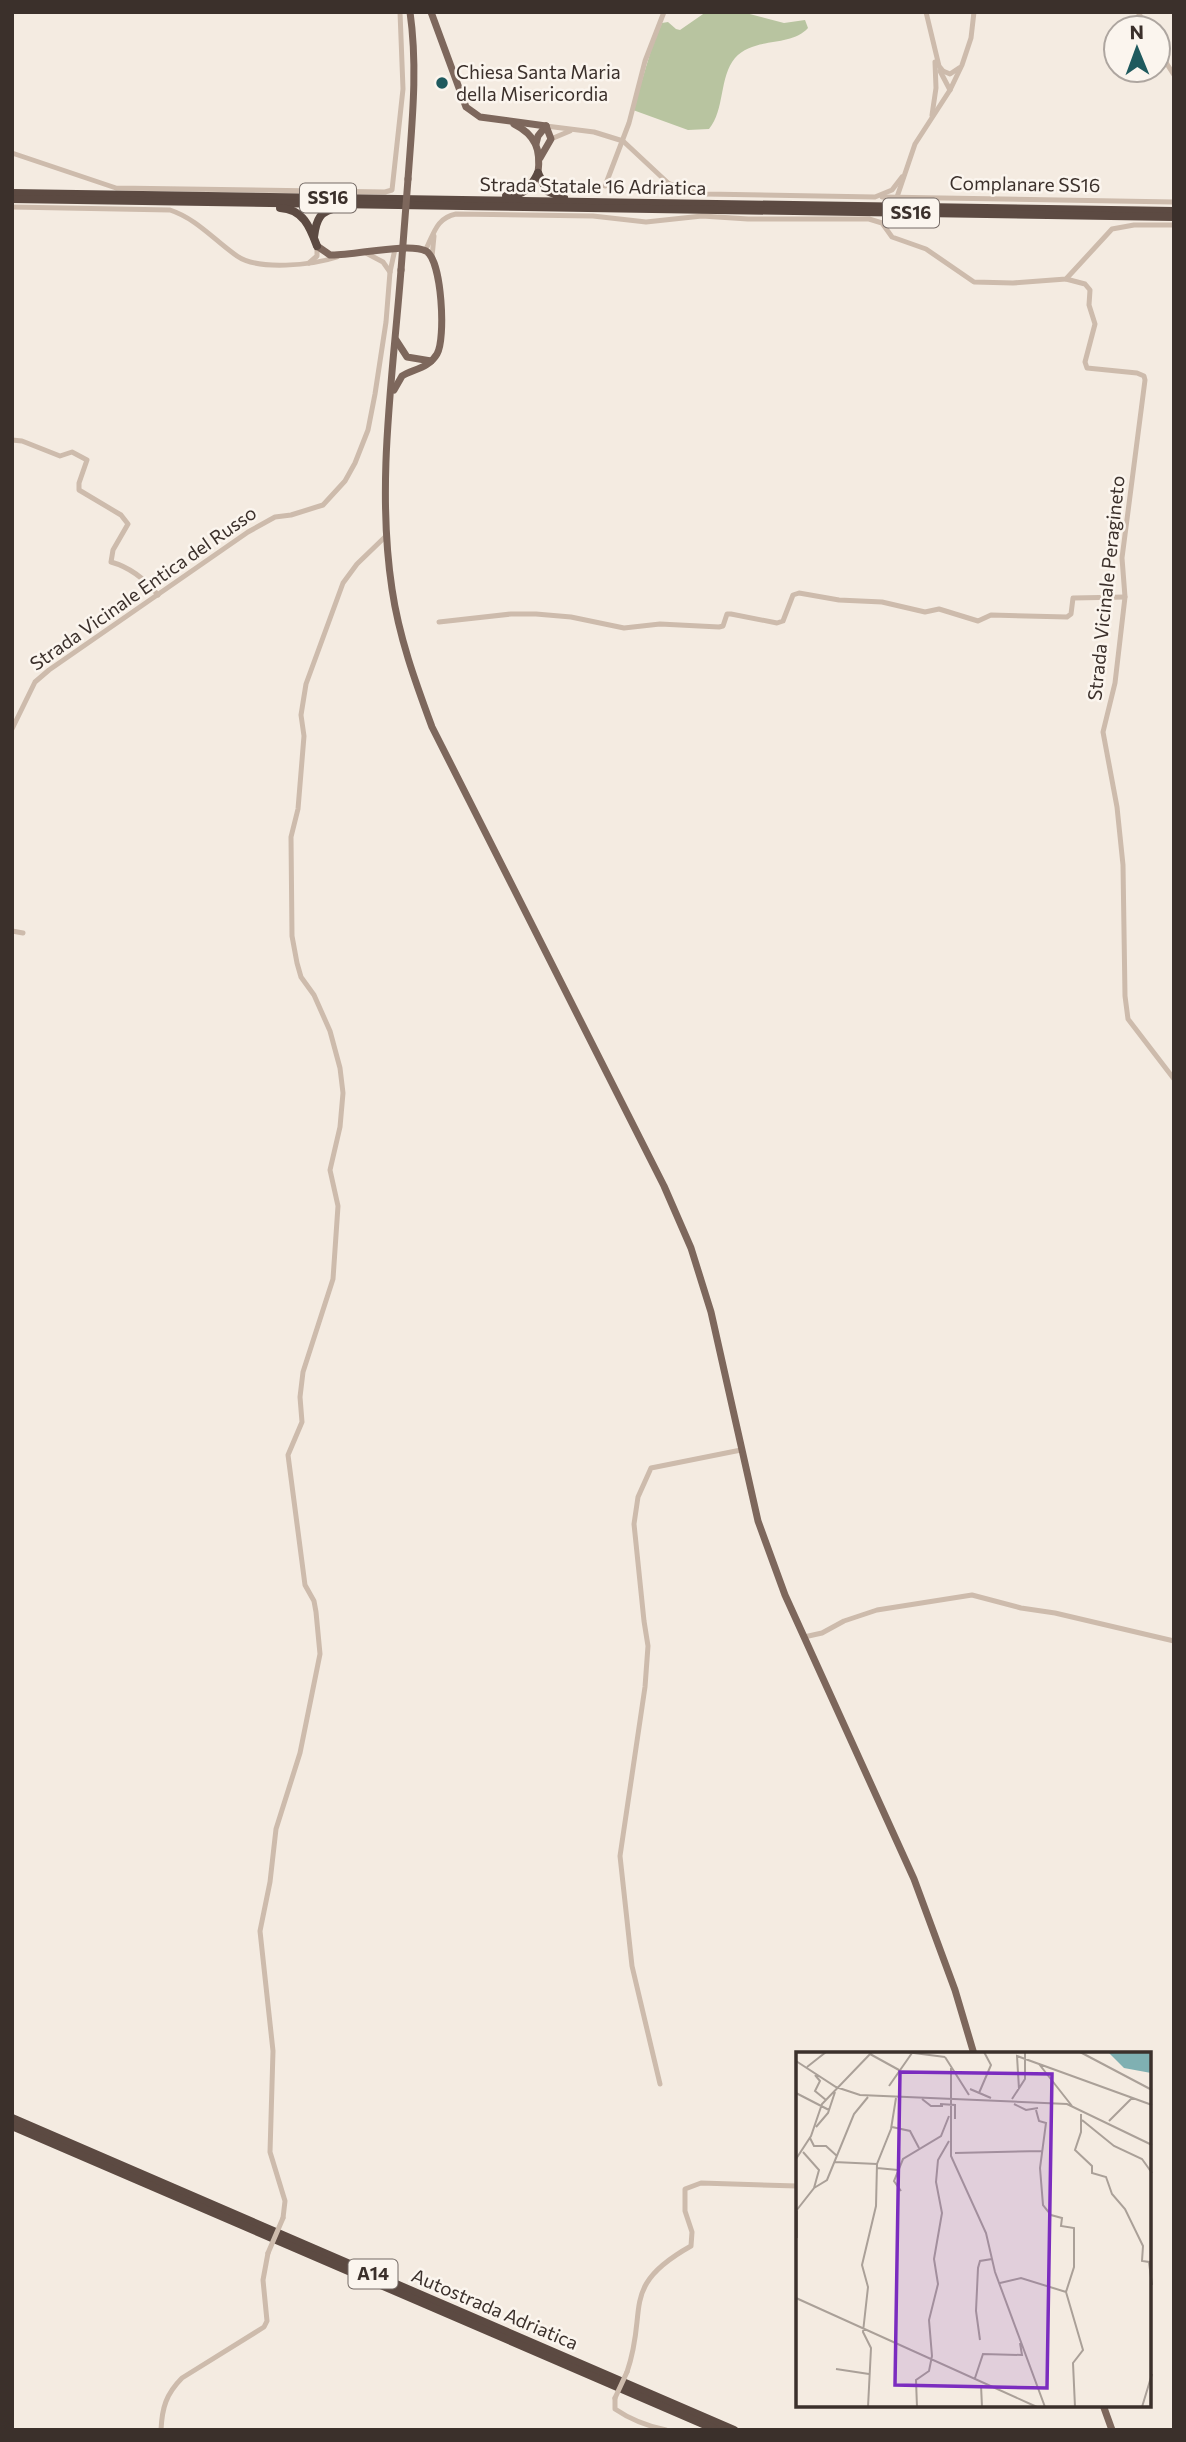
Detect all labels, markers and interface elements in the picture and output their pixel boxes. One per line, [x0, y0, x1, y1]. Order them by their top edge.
north arrow [1102, 14, 1172, 84]
text: N [1129, 20, 1144, 43]
place label: Chiesa Santa Maria della Misericordia [456, 60, 621, 105]
marker: Chiesa Santa Maria della Misericordia [434, 75, 450, 91]
street label: Complanare SS16 [949, 171, 1101, 196]
street label: Strada Statale 16 Adriatica [479, 172, 707, 199]
road number: SS16 [300, 183, 356, 212]
road number: SS16 [883, 198, 939, 228]
street label: Strada Vicinale Peragineto [1082, 474, 1129, 702]
street label: Strada Vicinale Entica del Russo [25, 500, 260, 675]
inset map [796, 2052, 1151, 2407]
road number: A14 [348, 2260, 398, 2288]
street label: Autostrada Adriatica [408, 2263, 582, 2354]

